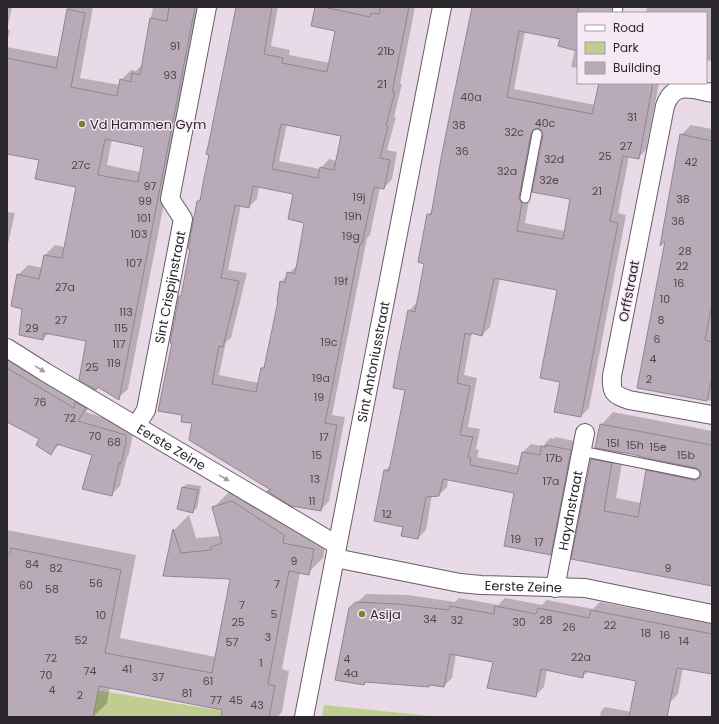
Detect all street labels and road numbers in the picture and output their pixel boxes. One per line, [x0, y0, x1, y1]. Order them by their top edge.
street label: Sint Crispijnstraat [150, 229, 190, 345]
street label: Orffstraat [614, 258, 644, 323]
street label: Sint Antoniusstraat [352, 299, 394, 424]
street label: Eerste Zeine [133, 419, 210, 475]
street label: Haydnstraat [553, 469, 587, 552]
street label: Eerste Zeine [484, 576, 562, 597]

